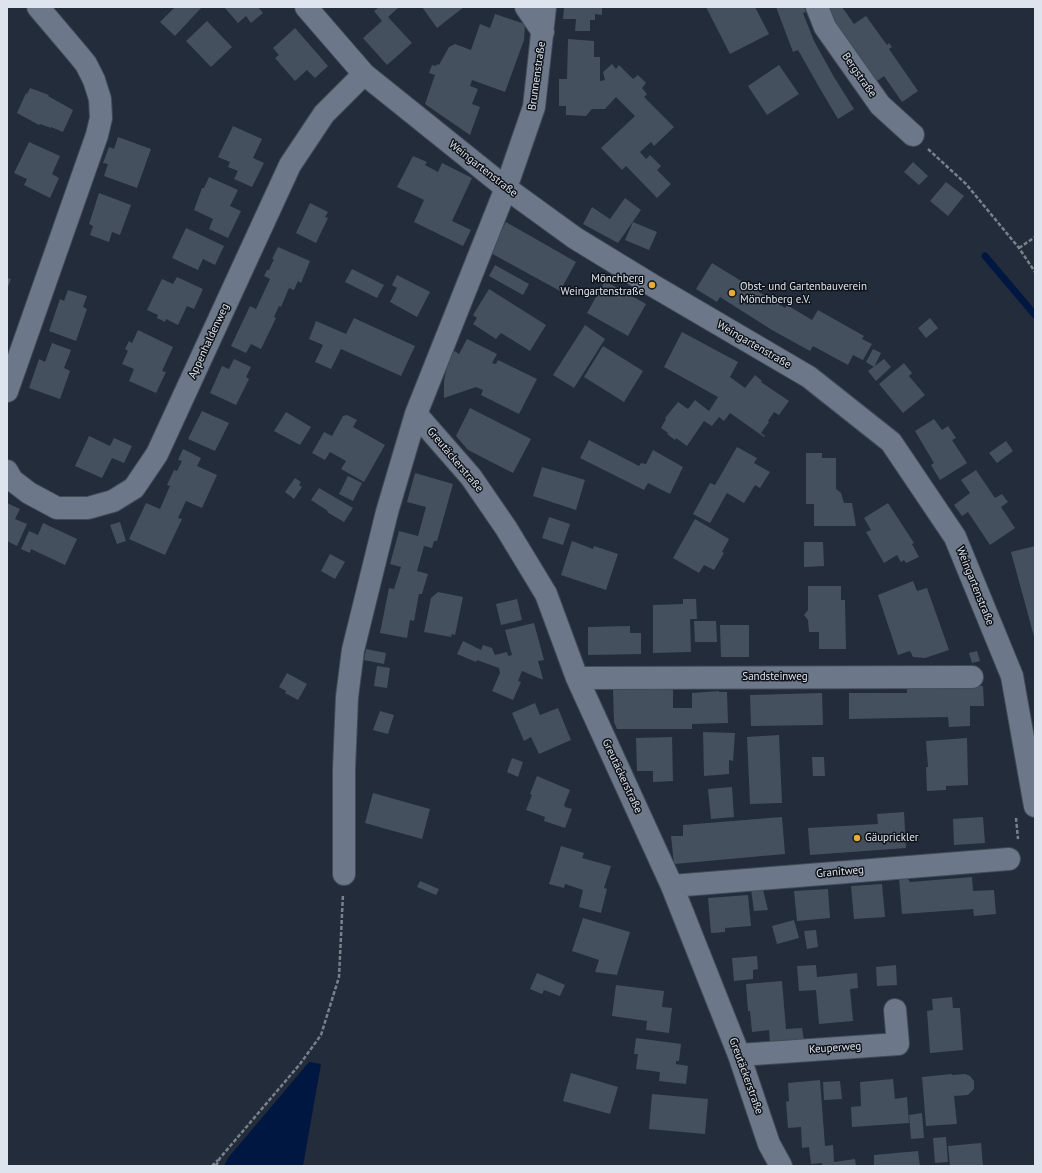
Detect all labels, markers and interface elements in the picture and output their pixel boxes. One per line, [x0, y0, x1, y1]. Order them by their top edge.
street label: Brunnenstraße [526, 41, 548, 111]
street label: Bergstraße [839, 50, 879, 100]
street label: Weingartenstraße [446, 138, 520, 200]
place label: Mönchberg Weingartenstraße [560, 272, 644, 298]
marker: Mönchberg Weingartenstraße [647, 280, 657, 290]
place label: Obst- und Gartenbauverein Mönchberg e.V. [740, 280, 867, 306]
marker: Obst- und Gartenbauverein Mönchberg e.V. [727, 288, 737, 298]
street label: Appenhaldenweg [186, 301, 232, 381]
street label: Weingartenstraße [715, 318, 793, 372]
street label: Greutäckerstraße [424, 425, 486, 495]
street label: Weingartenstraße [953, 545, 997, 627]
street label: Sandsteinweg [742, 670, 808, 684]
street label: Greutäckerstraße [599, 737, 645, 815]
place label: Gäuprickler [865, 831, 919, 845]
marker: Gäuprickler [852, 833, 862, 843]
street label: Granitweg [816, 863, 864, 881]
street label: Greutäckerstraße [726, 1036, 766, 1116]
street label: Keuperweg [808, 1040, 862, 1056]

